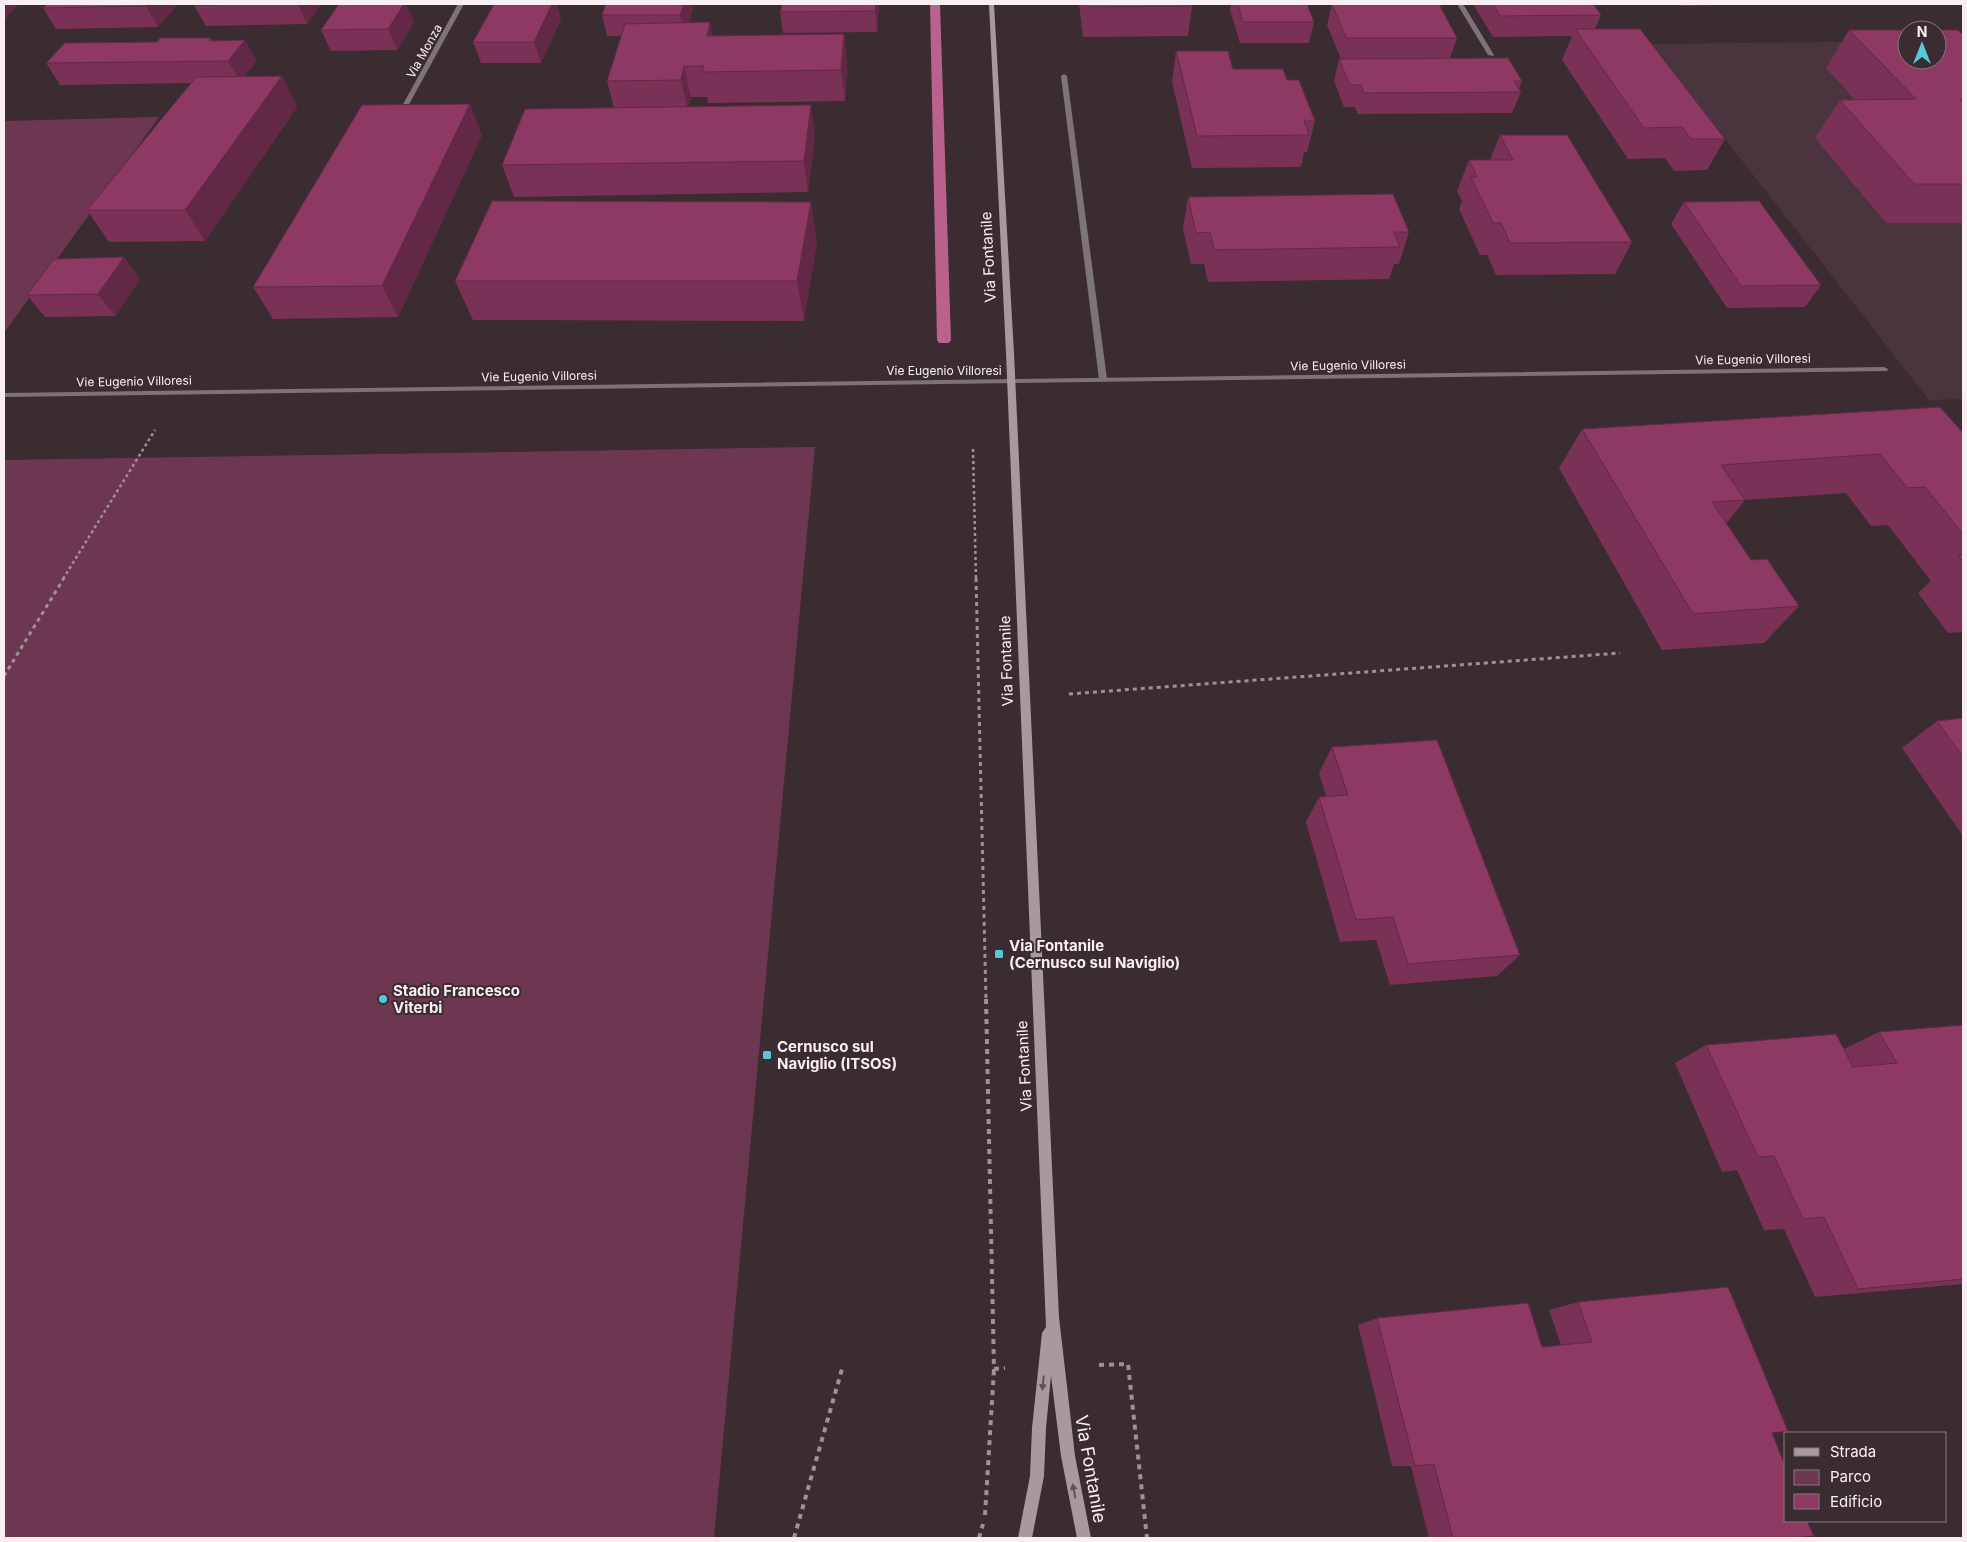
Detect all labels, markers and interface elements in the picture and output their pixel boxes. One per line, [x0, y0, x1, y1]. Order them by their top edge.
north arrow [1897, 20, 1947, 70]
street label: Via Monza [403, 21, 445, 81]
text: N [1917, 23, 1927, 40]
street label: Via Fontanile [976, 211, 1000, 303]
street label: Vie Eugenio Villoresi [1695, 350, 1811, 368]
street label: Vie Eugenio Villoresi [1290, 356, 1406, 374]
street label: Vie Eugenio Villoresi [886, 363, 1002, 378]
street label: Vie Eugenio Villoresi [481, 367, 597, 385]
street label: Vie Eugenio Villoresi [76, 372, 192, 390]
street label: Via Fontanile [995, 615, 1017, 707]
place label: Via Fontanile (Cernusco sul Naviglio) [1009, 936, 1180, 972]
marker: Via Fontanile (Cernusco sul Naviglio) [993, 948, 1005, 960]
place label: Stadio Francesco Viterbi [393, 981, 520, 1017]
marker: Stadio Francesco Viterbi [377, 993, 389, 1005]
street label: Via Fontanile [1012, 1020, 1036, 1112]
place label: Cernusco sul Naviglio (ITSOS) [777, 1037, 897, 1073]
marker: Cernusco sul Naviglio (ITSOS) [761, 1049, 773, 1061]
one-way arrow [1039, 1375, 1047, 1391]
street label: Via Fontanile [1071, 1413, 1111, 1525]
legend [1784, 1432, 1947, 1522]
text: Strada [1830, 1442, 1876, 1461]
text: Parco [1830, 1467, 1871, 1486]
one-way arrow [1070, 1483, 1078, 1498]
text: Edificio [1830, 1492, 1882, 1511]

